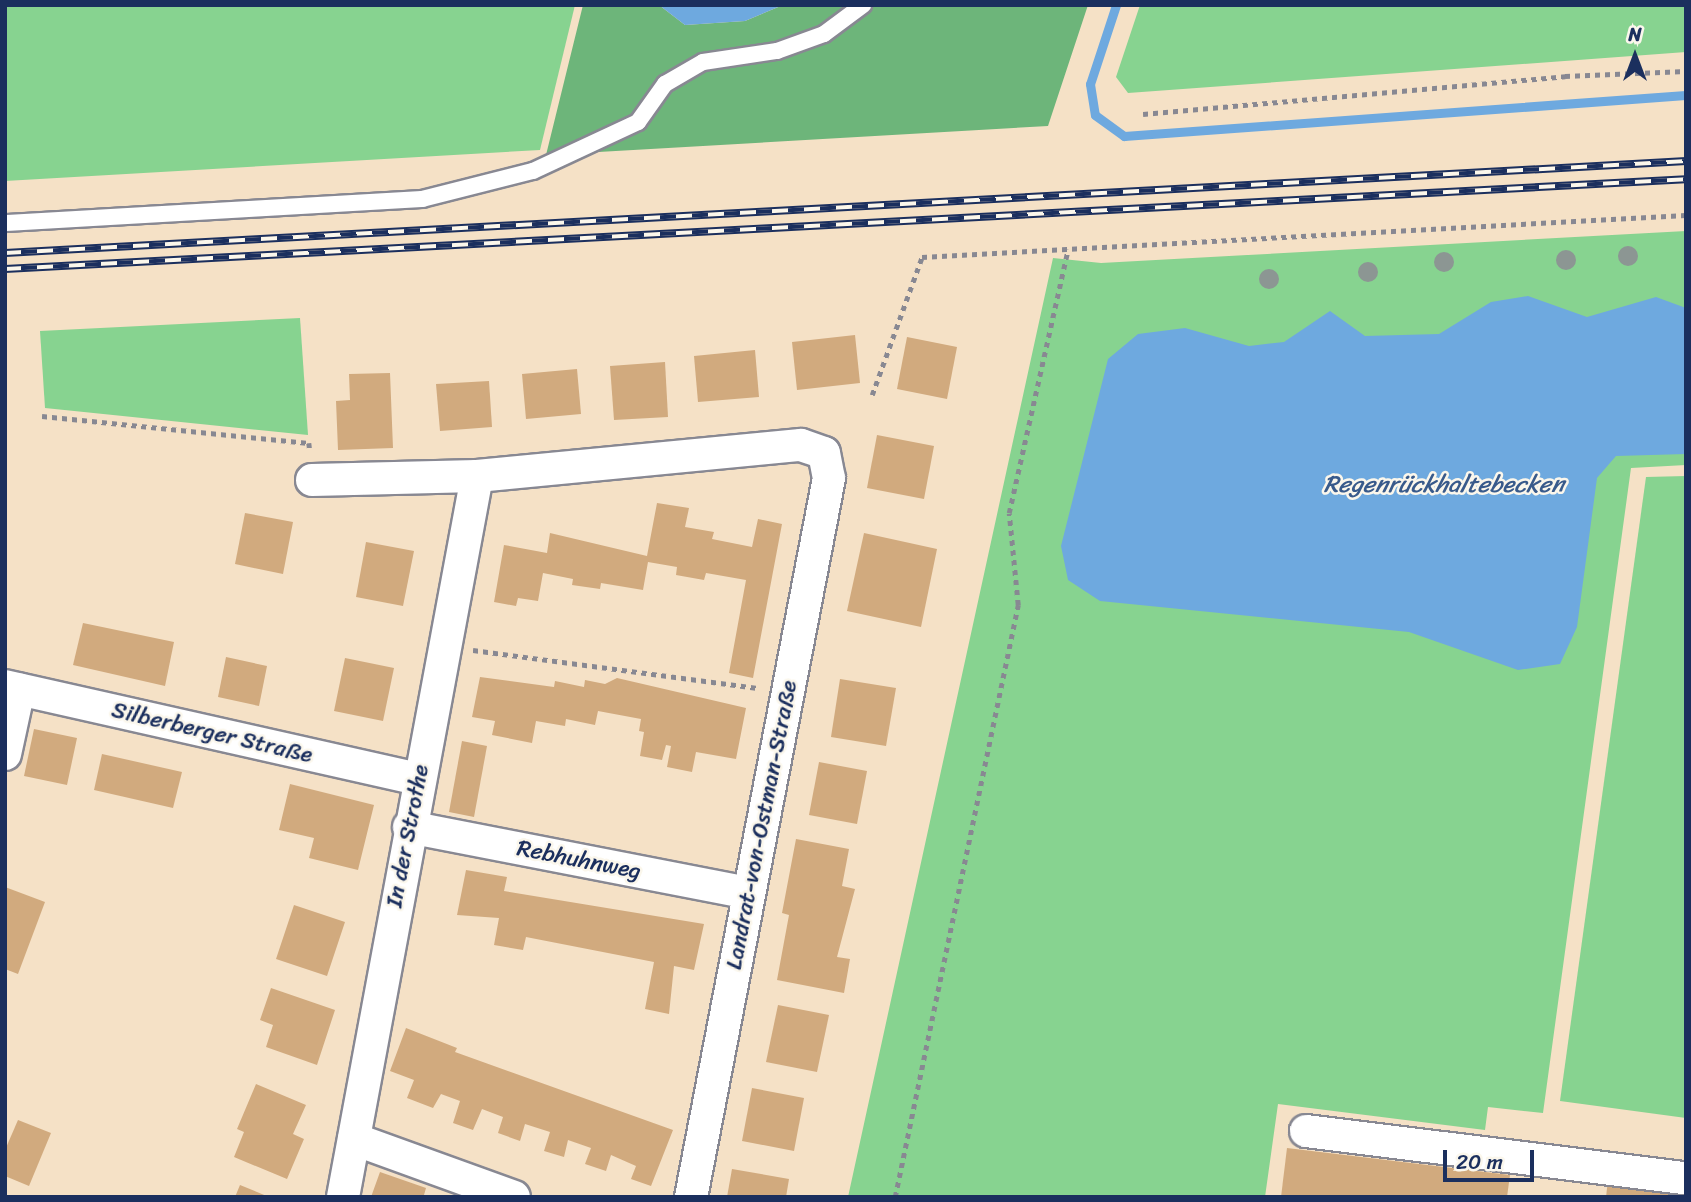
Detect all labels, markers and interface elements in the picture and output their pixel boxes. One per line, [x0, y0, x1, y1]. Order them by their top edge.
text: N [1628, 18, 1642, 51]
north arrow [1600, 21, 1670, 91]
water label: Regenrückhaltebecken [1324, 471, 1564, 499]
street label: Landrat-von-Ostman-Straße [720, 678, 804, 972]
street label: Silberberger Straße [109, 696, 315, 770]
street label: In der Strothe [381, 762, 435, 910]
street label: Rebhuhnweg [515, 834, 643, 886]
scale bar [1446, 1136, 1537, 1180]
text: 20 m [1456, 1143, 1503, 1181]

